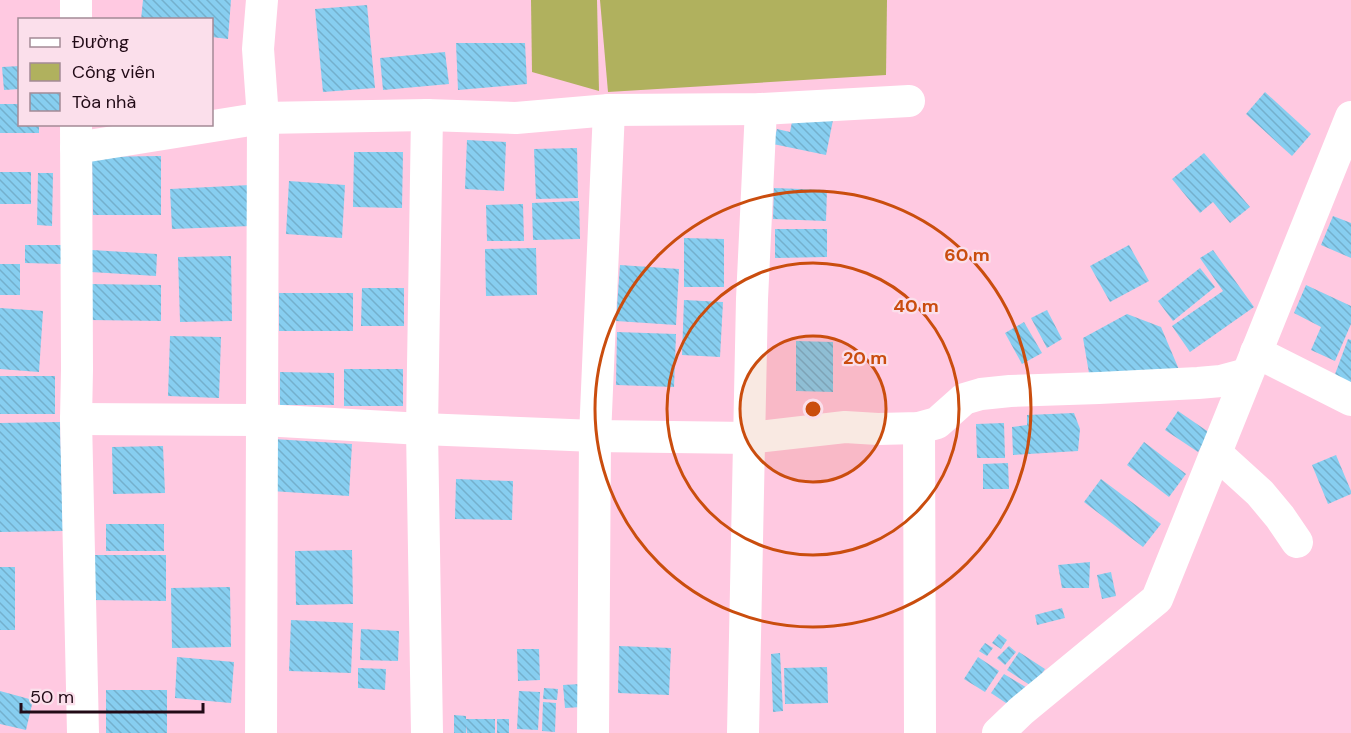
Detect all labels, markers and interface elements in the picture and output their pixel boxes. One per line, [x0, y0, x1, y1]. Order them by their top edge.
legend [18, 18, 213, 126]
text: Đường [72, 30, 129, 54]
text: Công viên [72, 60, 155, 84]
text: Tòa nhà [72, 90, 136, 114]
text: 60 m [944, 243, 990, 267]
text: 40 m [893, 294, 939, 318]
text: 20 m [843, 346, 887, 370]
centre of rings [803, 399, 823, 419]
scale bar [21, 676, 202, 714]
text: 50 m [30, 685, 74, 709]

